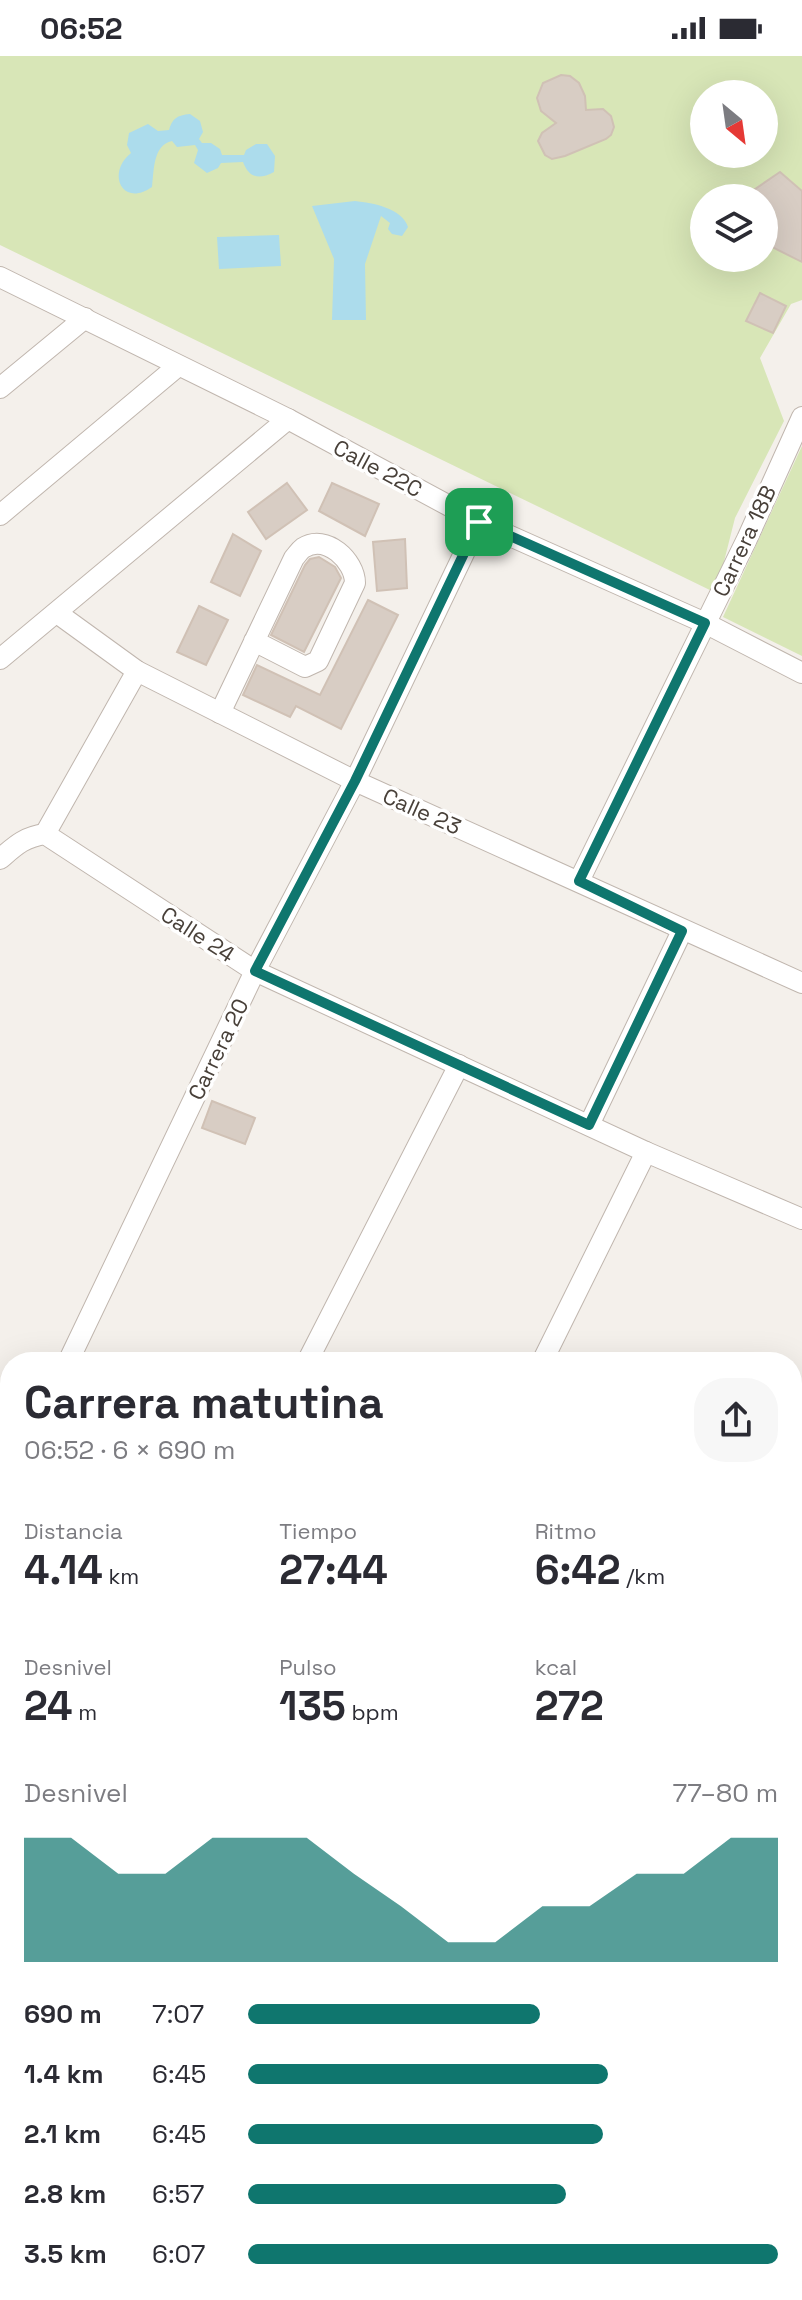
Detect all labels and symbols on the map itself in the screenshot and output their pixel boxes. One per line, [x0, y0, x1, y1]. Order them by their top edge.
north arrow [690, 80, 778, 168]
street label: Calle 22C [329, 433, 427, 503]
street label: Carrera 18B [706, 481, 782, 601]
pin [445, 488, 513, 556]
street label: Calle 23 [379, 781, 465, 841]
street label: Calle 24 [156, 900, 240, 968]
street label: Carrera 20 [181, 994, 255, 1104]

